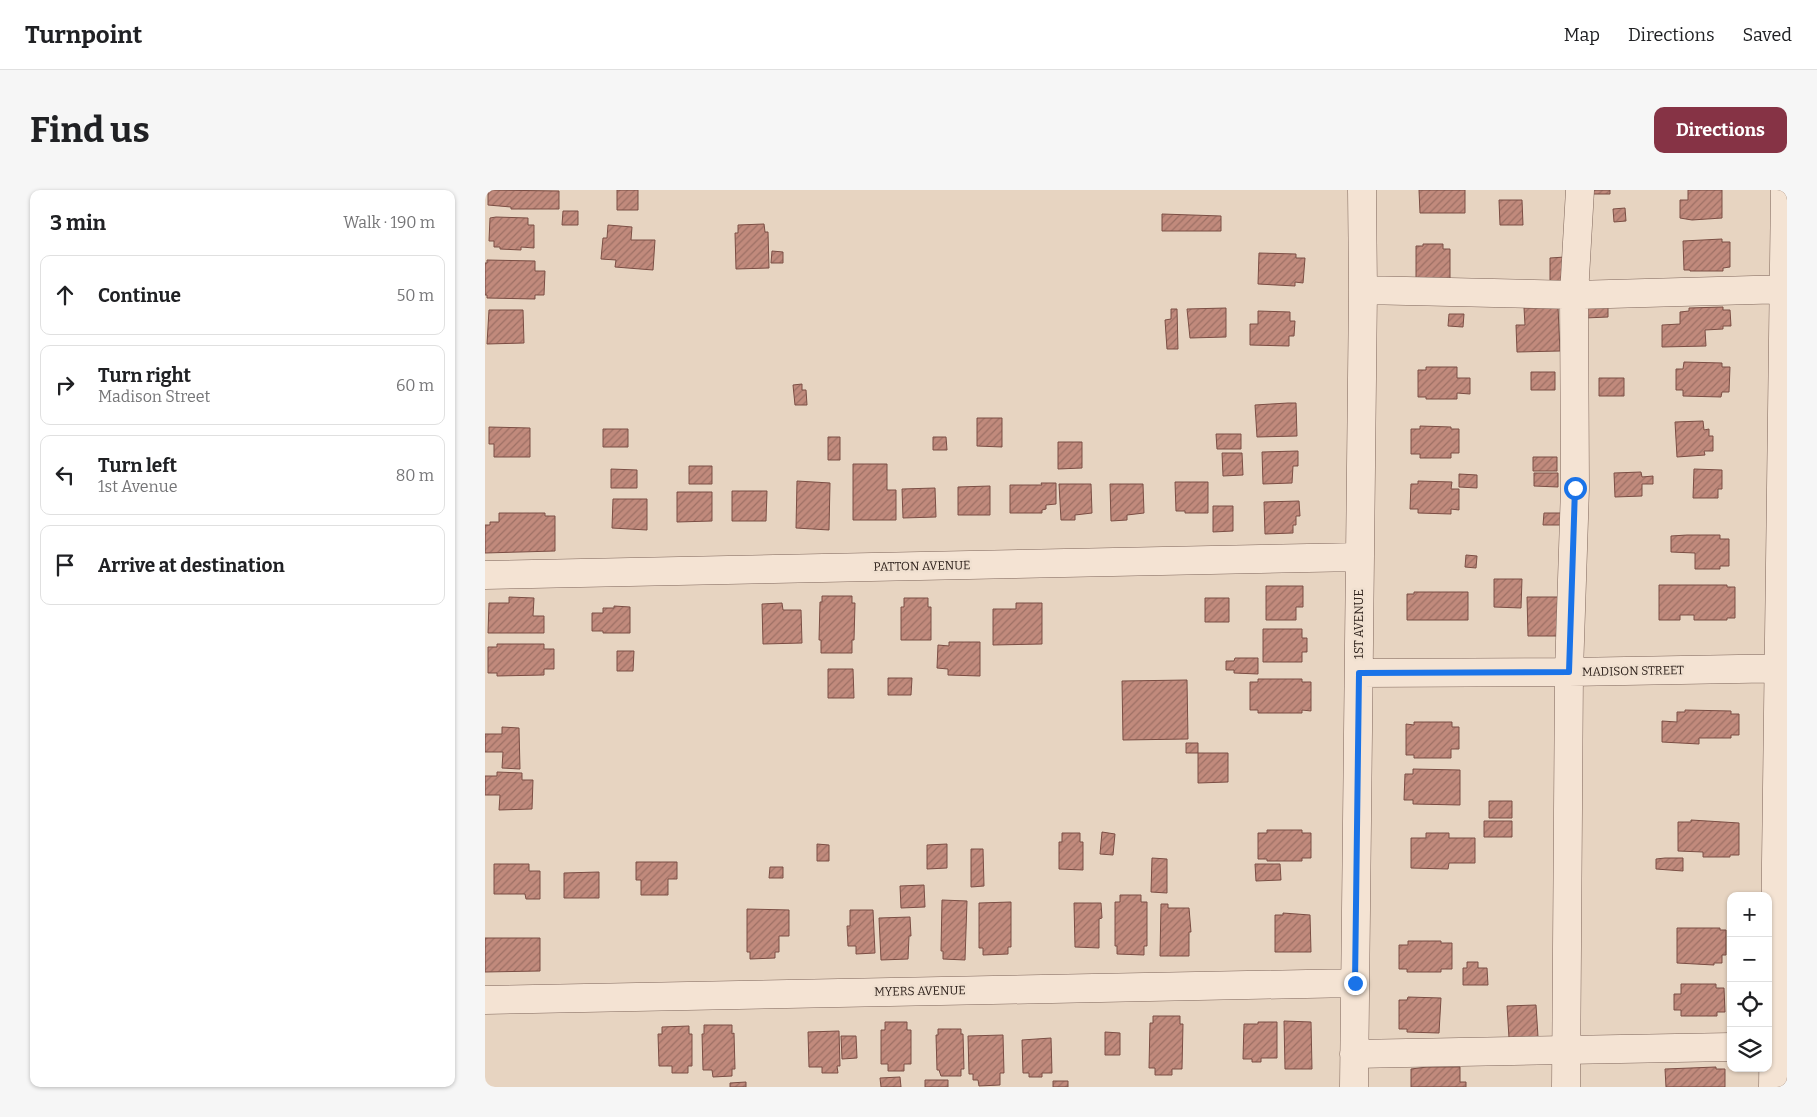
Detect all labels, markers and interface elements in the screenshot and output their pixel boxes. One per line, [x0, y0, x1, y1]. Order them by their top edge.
text: Turnpoint [25, 21, 142, 49]
text: Map [1564, 24, 1600, 46]
text: Directions [1628, 24, 1715, 46]
text: Saved [1743, 24, 1792, 46]
button: Directions [1654, 107, 1787, 153]
text: Find us [30, 109, 150, 151]
text: 3 min [50, 210, 106, 236]
text: Walk · 190 m [343, 213, 435, 232]
icon: ahead [51, 281, 79, 309]
text: Continue [98, 284, 181, 307]
text: 50 m [397, 286, 434, 305]
text: Turn right [98, 364, 191, 387]
icon: right [51, 371, 79, 399]
text: 60 m [396, 376, 434, 395]
text: Madison Street [98, 387, 210, 406]
text: Turn left [98, 454, 177, 477]
icon: left [51, 461, 79, 489]
text: 80 m [396, 466, 434, 485]
text: 1st Avenue [98, 477, 177, 496]
route start [1564, 477, 1587, 500]
icon: arrive [51, 551, 79, 579]
text: Arrive at destination [98, 554, 285, 577]
street label: PATTON AVENUE [873, 558, 971, 574]
street label: 1ST AVENUE [1352, 589, 1366, 659]
street label: MADISON STREET [1582, 663, 1684, 679]
map controls [1727, 892, 1772, 1072]
button: + [1727, 892, 1772, 937]
button: − [1727, 937, 1772, 982]
route end [1344, 972, 1367, 995]
button: locate [1727, 982, 1772, 1027]
street label: MYERS AVENUE [874, 983, 966, 999]
button: layers [1727, 1027, 1772, 1072]

